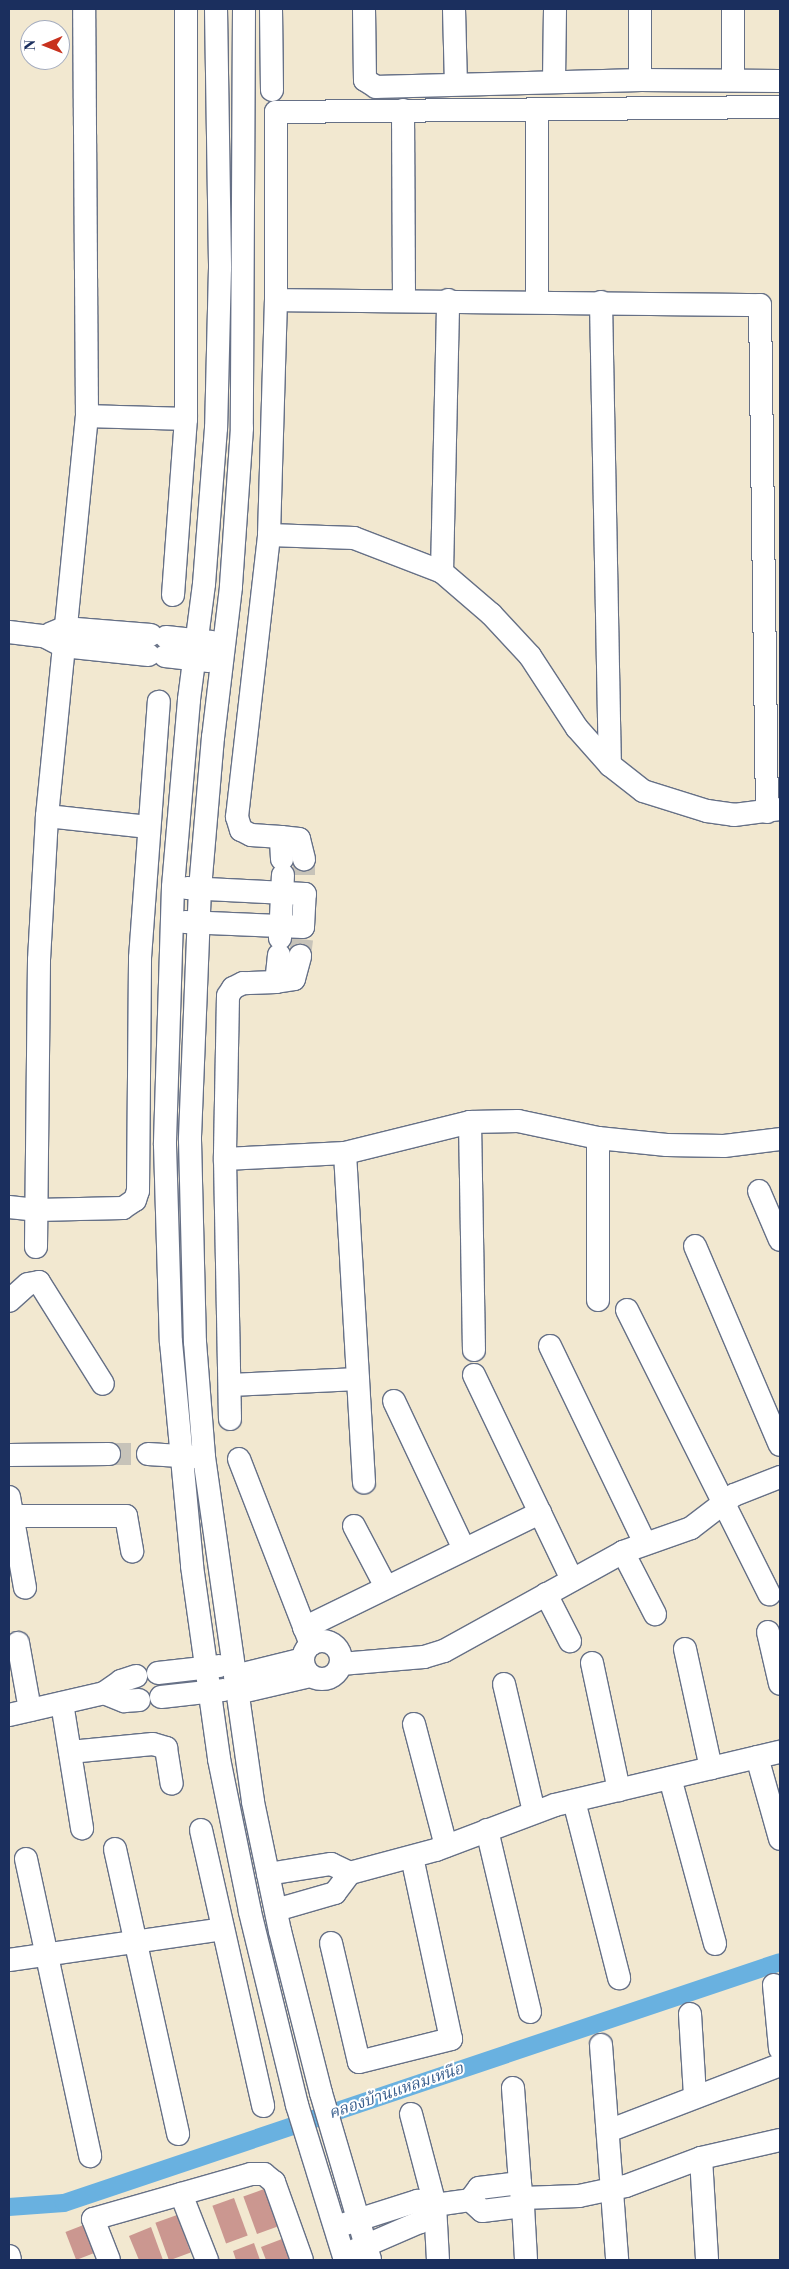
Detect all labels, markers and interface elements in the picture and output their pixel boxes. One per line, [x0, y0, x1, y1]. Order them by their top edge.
north arrow [20, 20, 70, 70]
text: N [22, 40, 40, 51]
water label: คลองบ้านแหลมเหนือ [326, 2059, 466, 2123]

